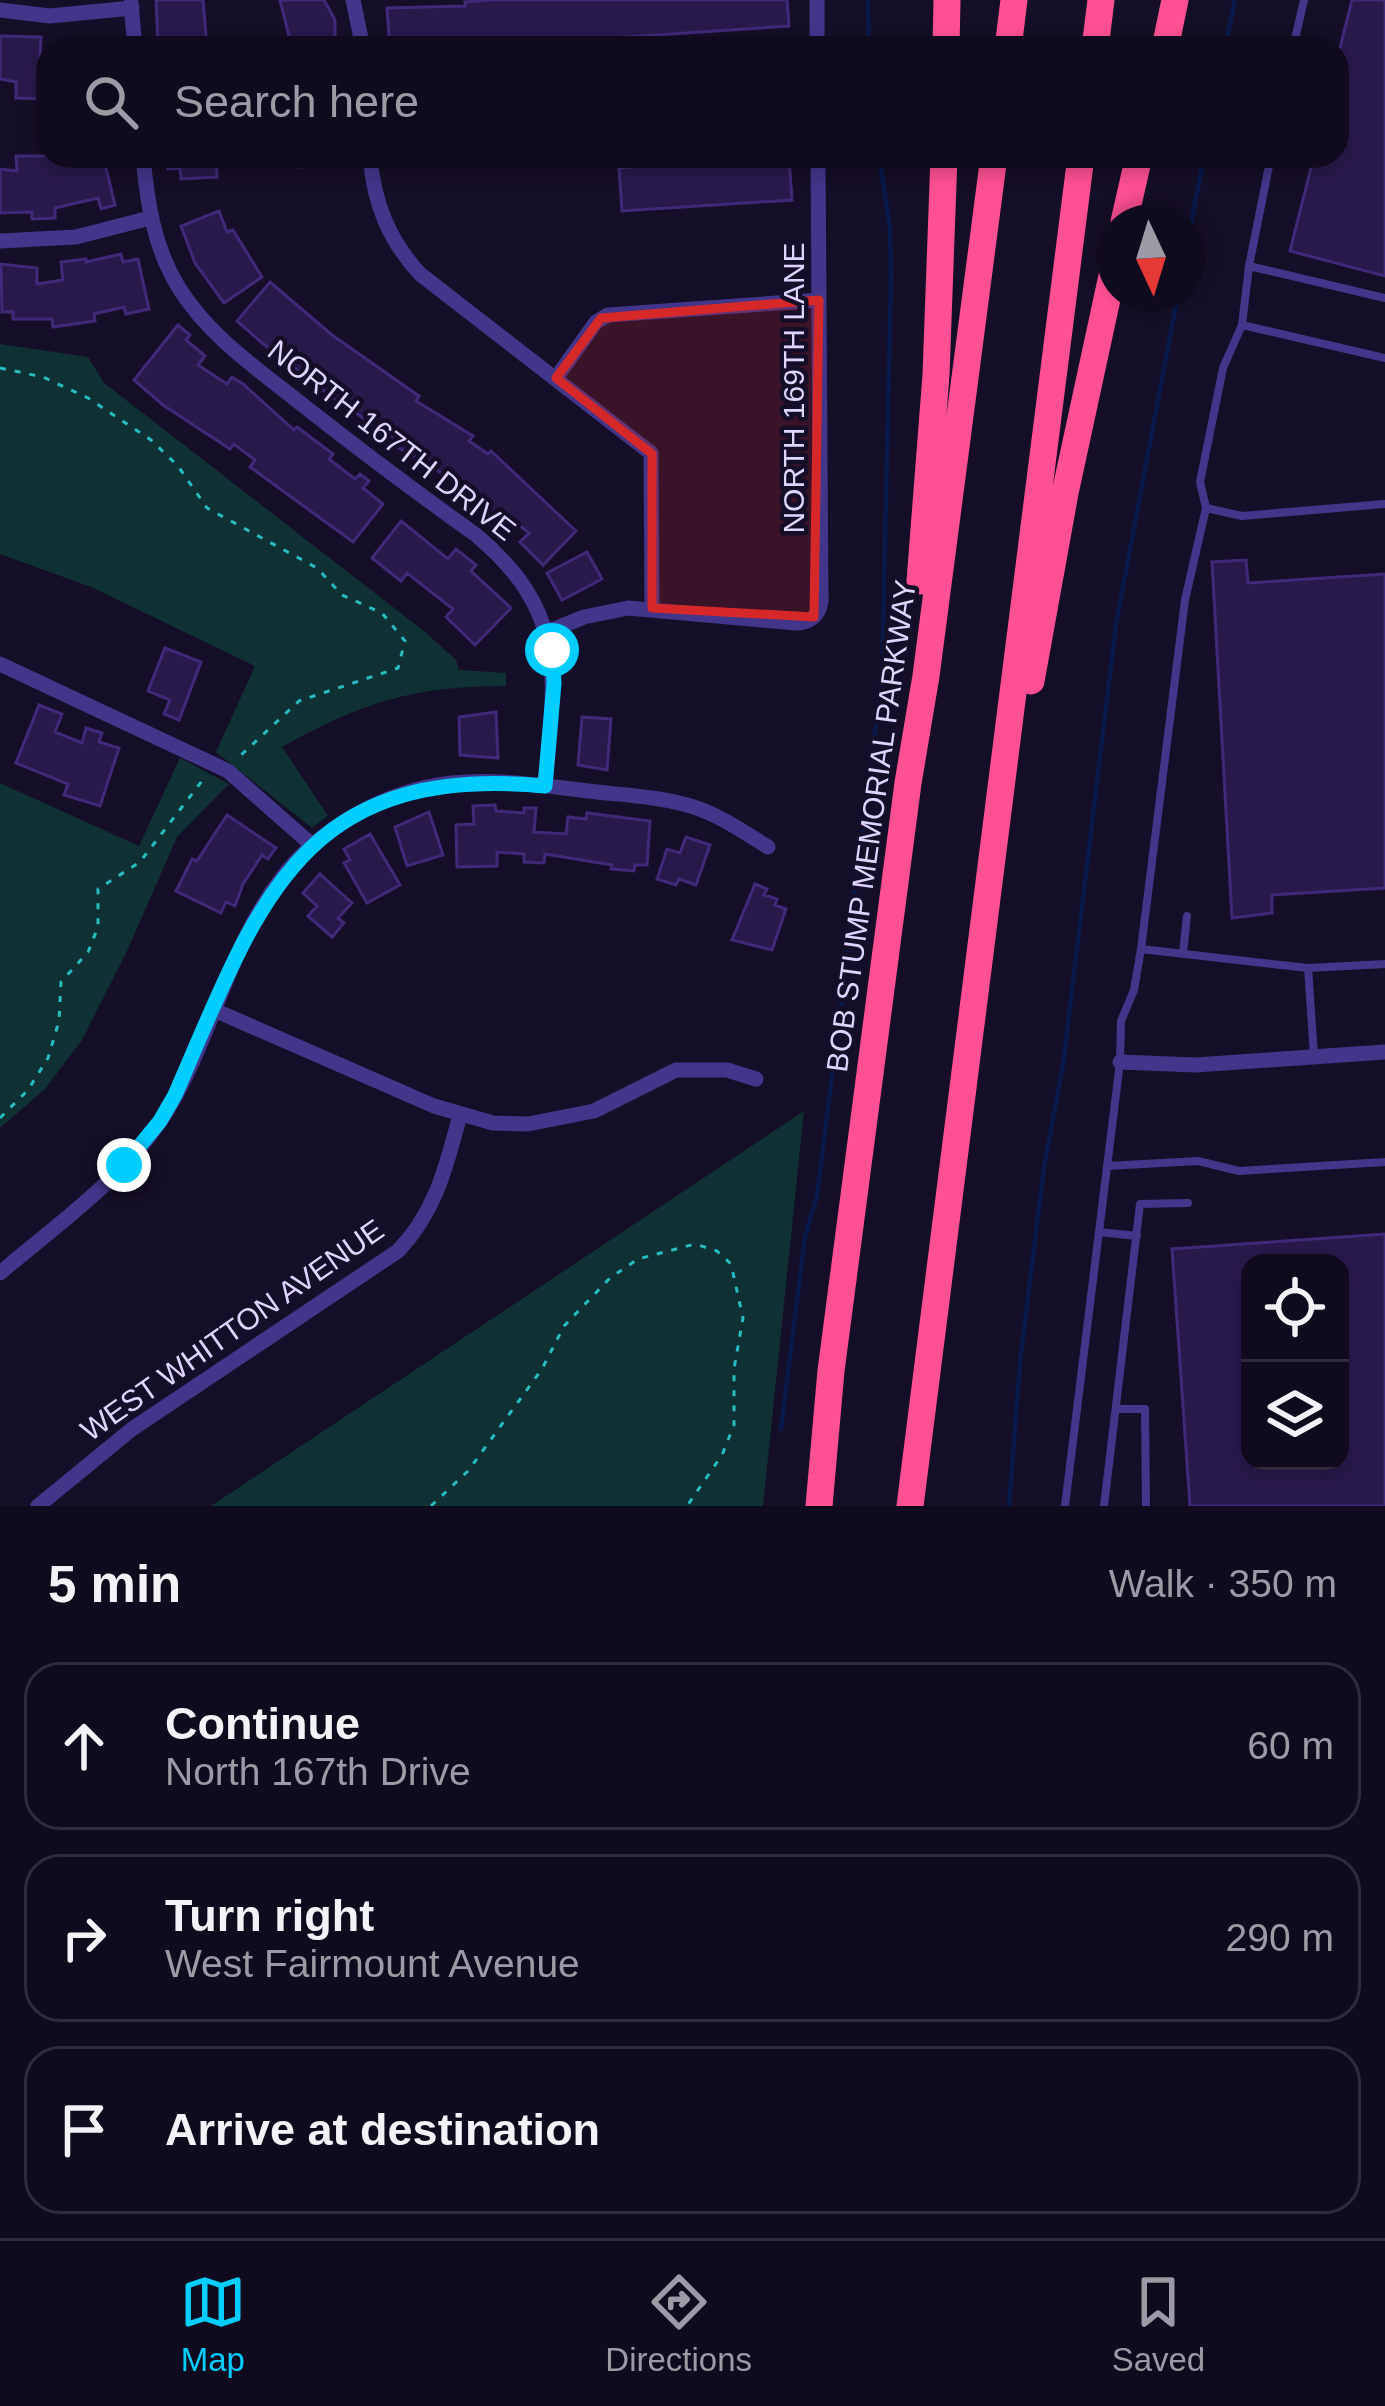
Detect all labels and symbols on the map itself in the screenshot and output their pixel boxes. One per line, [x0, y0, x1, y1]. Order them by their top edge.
north arrow [1097, 204, 1205, 312]
street label: NORTH 169TH LANE [777, 242, 810, 534]
street label: NORTH 167TH DRIVE [262, 333, 522, 547]
street label: BOB STUMP MEMORIAL PARKWAY [820, 578, 922, 1074]
route start [525, 623, 579, 677]
route end [97, 1138, 151, 1192]
street label: WEST WHITTON AVENUE [74, 1213, 390, 1447]

